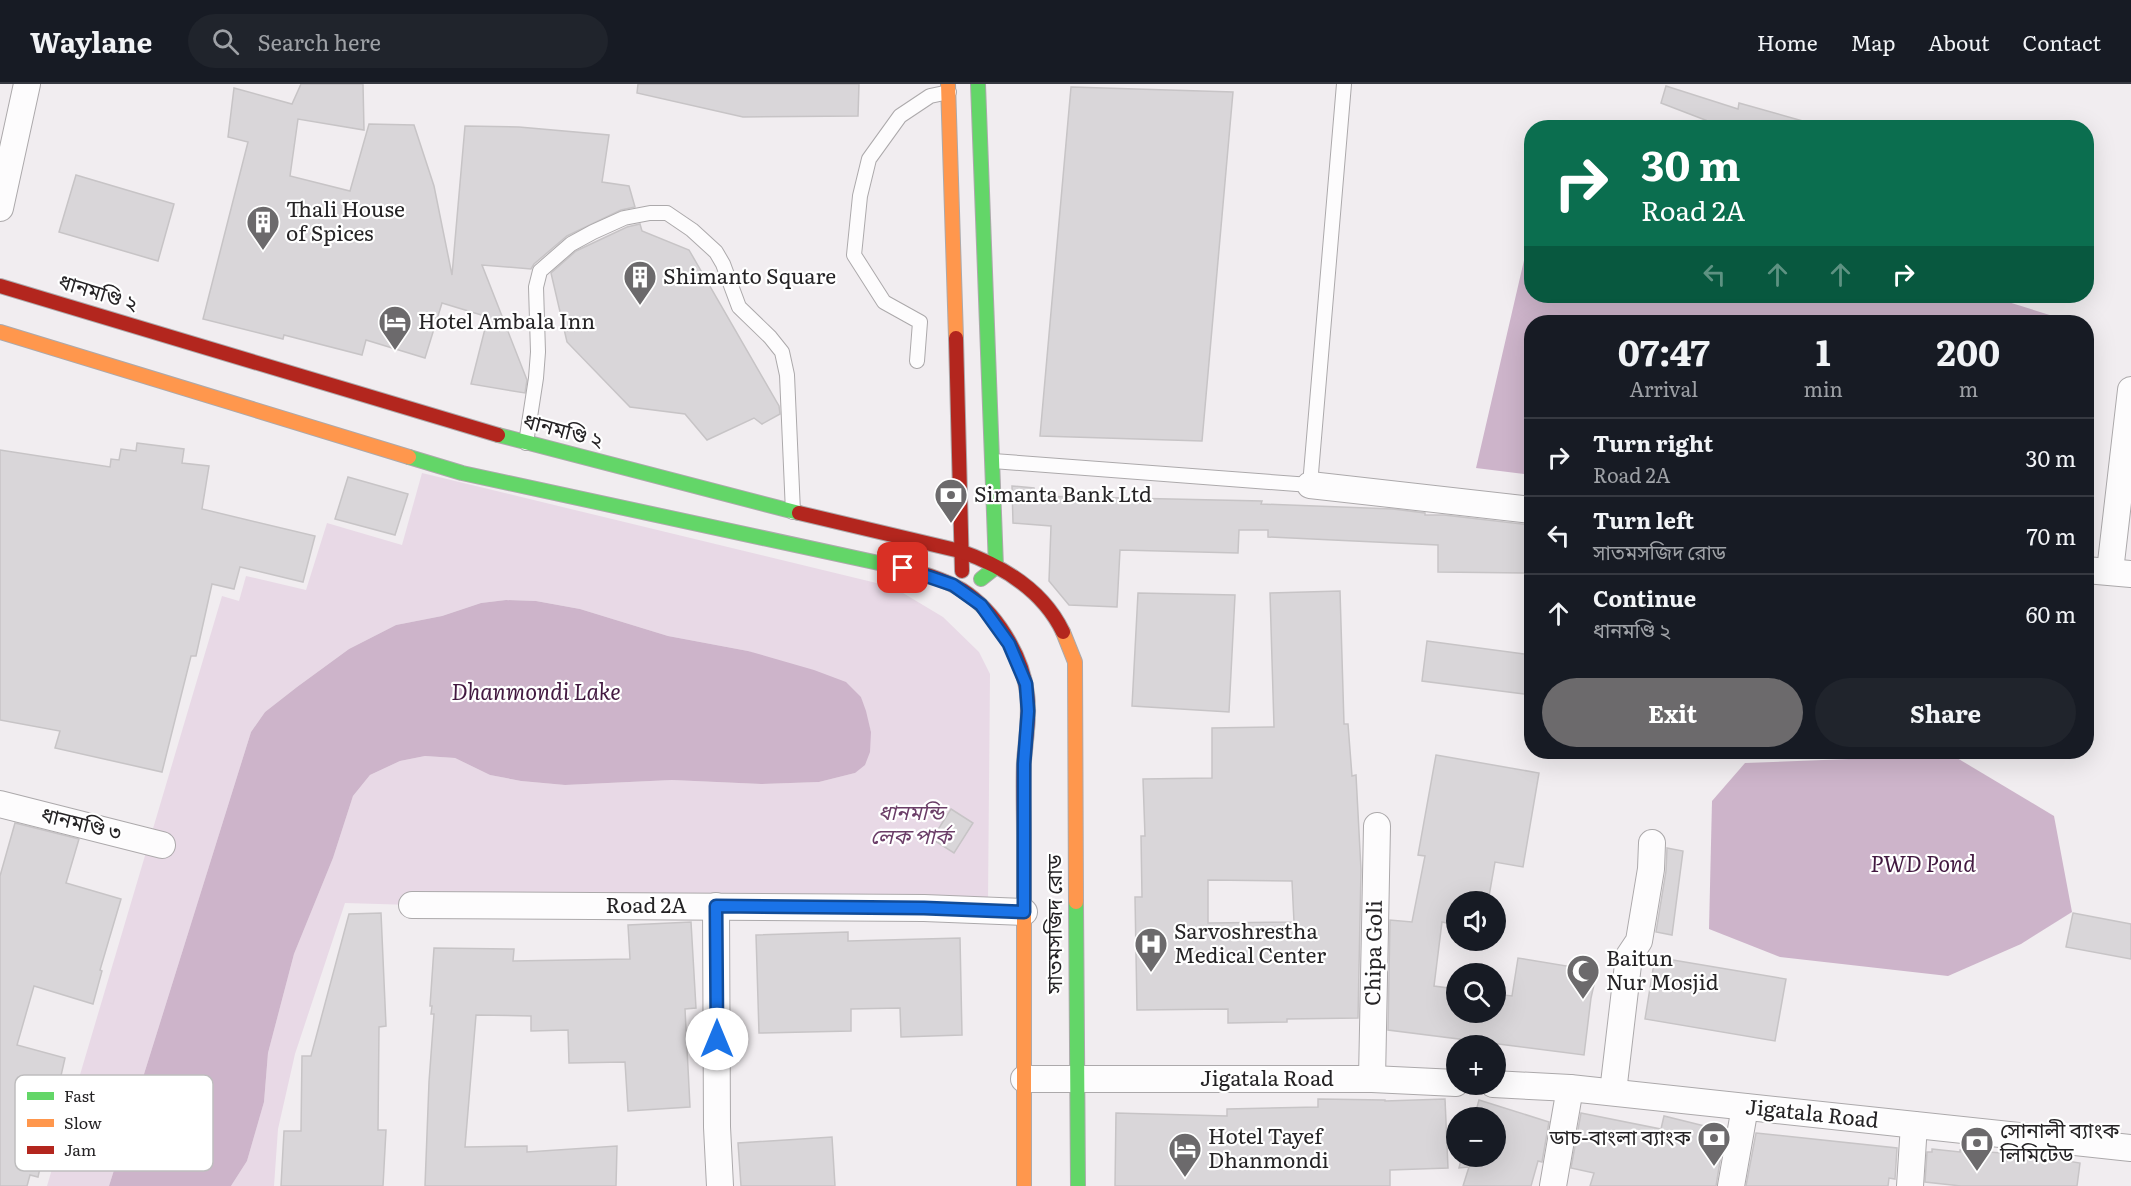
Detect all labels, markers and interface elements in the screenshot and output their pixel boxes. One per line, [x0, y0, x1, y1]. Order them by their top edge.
search box [188, 14, 608, 68]
text: Waylane [30, 20, 152, 62]
icon: search [209, 25, 242, 58]
text: Search here [257, 25, 381, 58]
text: Home [1757, 26, 1818, 57]
text: Map [1851, 26, 1895, 57]
text: About [1928, 26, 1990, 57]
text: Contact [2023, 26, 2101, 57]
text: 30 m [1641, 132, 1741, 194]
icon: right [1542, 144, 1620, 222]
text: Road 2A [1641, 189, 1745, 229]
place label: Thali House of Spices [286, 192, 405, 247]
building icon: Thali House of Spices [245, 204, 281, 251]
icon: left [1698, 258, 1731, 291]
icon: ahead [1761, 258, 1794, 291]
icon: ahead [1824, 258, 1857, 291]
icon: right [1887, 258, 1920, 291]
building icon: Shimanto Square [622, 259, 658, 306]
place label: Shimanto Square [663, 259, 836, 290]
street label: ধানমণ্ডি ২ [55, 264, 143, 318]
hotel icon: Hotel Ambala Inn [377, 304, 413, 351]
place label: Hotel Ambala Inn [418, 304, 595, 335]
text: 07:47 [1618, 324, 1710, 377]
text: 1 [1816, 324, 1831, 377]
text: 200 [1937, 324, 2000, 377]
text: Arrival [1630, 373, 1698, 403]
text: min [1804, 373, 1843, 403]
text: m [1959, 373, 1978, 403]
street label: ধানমণ্ডি ২ [520, 403, 608, 454]
text: Turn right [1593, 426, 1713, 459]
icon: right [1542, 441, 1575, 474]
text: 30 m [2026, 441, 2076, 474]
text: Road 2A [1593, 459, 1670, 489]
bank icon: Simanta Bank Ltd [933, 477, 969, 524]
place label: Simanta Bank Ltd [974, 477, 1152, 508]
text: Turn left [1593, 503, 1694, 536]
icon: left [1542, 519, 1575, 552]
text: 70 m [2026, 519, 2076, 552]
text: সাতমসজিদ রোড [1593, 536, 1726, 566]
pin [877, 542, 928, 593]
icon: arrive [886, 551, 919, 584]
text: Continue [1593, 581, 1696, 614]
icon: ahead [1542, 597, 1575, 630]
text: 60 m [2026, 597, 2076, 630]
text: ধানমণ্ডি ২ [1593, 614, 1671, 644]
water label: Dhanmondi Lake [451, 674, 621, 707]
button: Exit [1542, 678, 1803, 747]
button: Share [1815, 678, 2076, 747]
park label: ধানমন্ডি লেক পার্ক [870, 795, 956, 850]
street label: ধানমণ্ডি ৩ [38, 797, 125, 847]
water label: PWD Pond [1870, 846, 1976, 879]
street label: সাতমসজিদ রোড [1037, 853, 1068, 995]
street label: Road 2A [605, 888, 687, 919]
map controls [1446, 891, 1506, 1167]
button: sound [1446, 891, 1506, 951]
street label: Chipa Goli [1355, 900, 1388, 1006]
place label: Sarvoshrestha Medical Center [1174, 914, 1326, 969]
hospital icon: Sarvoshrestha Medical Center [1133, 926, 1169, 973]
place label: Baitun Nur Mosjid [1606, 941, 1719, 996]
mosque icon: Baitun Nur Mosjid [1565, 953, 1601, 1000]
button: search [1446, 963, 1506, 1023]
position arrow [685, 1007, 749, 1071]
button: + [1446, 1035, 1506, 1095]
street label: Jigatala Road [1200, 1061, 1334, 1092]
legend [15, 1075, 213, 1171]
text: Fast [64, 1083, 96, 1107]
street label: Jigatala Road [1744, 1089, 1881, 1134]
button: − [1446, 1107, 1506, 1167]
text: Slow [64, 1110, 102, 1134]
place label: সোনালী ব্যাংক লিমিটেড [1999, 1113, 2121, 1168]
place label: Hotel Tayef Dhanmondi [1208, 1119, 1329, 1174]
place label: ডাচ-বাংলা ব্যাংক [1548, 1120, 1692, 1151]
bank icon: ডাচ-বাংলা ব্যাংক [1696, 1120, 1732, 1167]
bank icon: সোনালী ব্যাংক লিমিটেড [1959, 1125, 1995, 1172]
hotel icon: Hotel Tayef Dhanmondi [1167, 1131, 1203, 1178]
text: Jam [64, 1137, 97, 1161]

